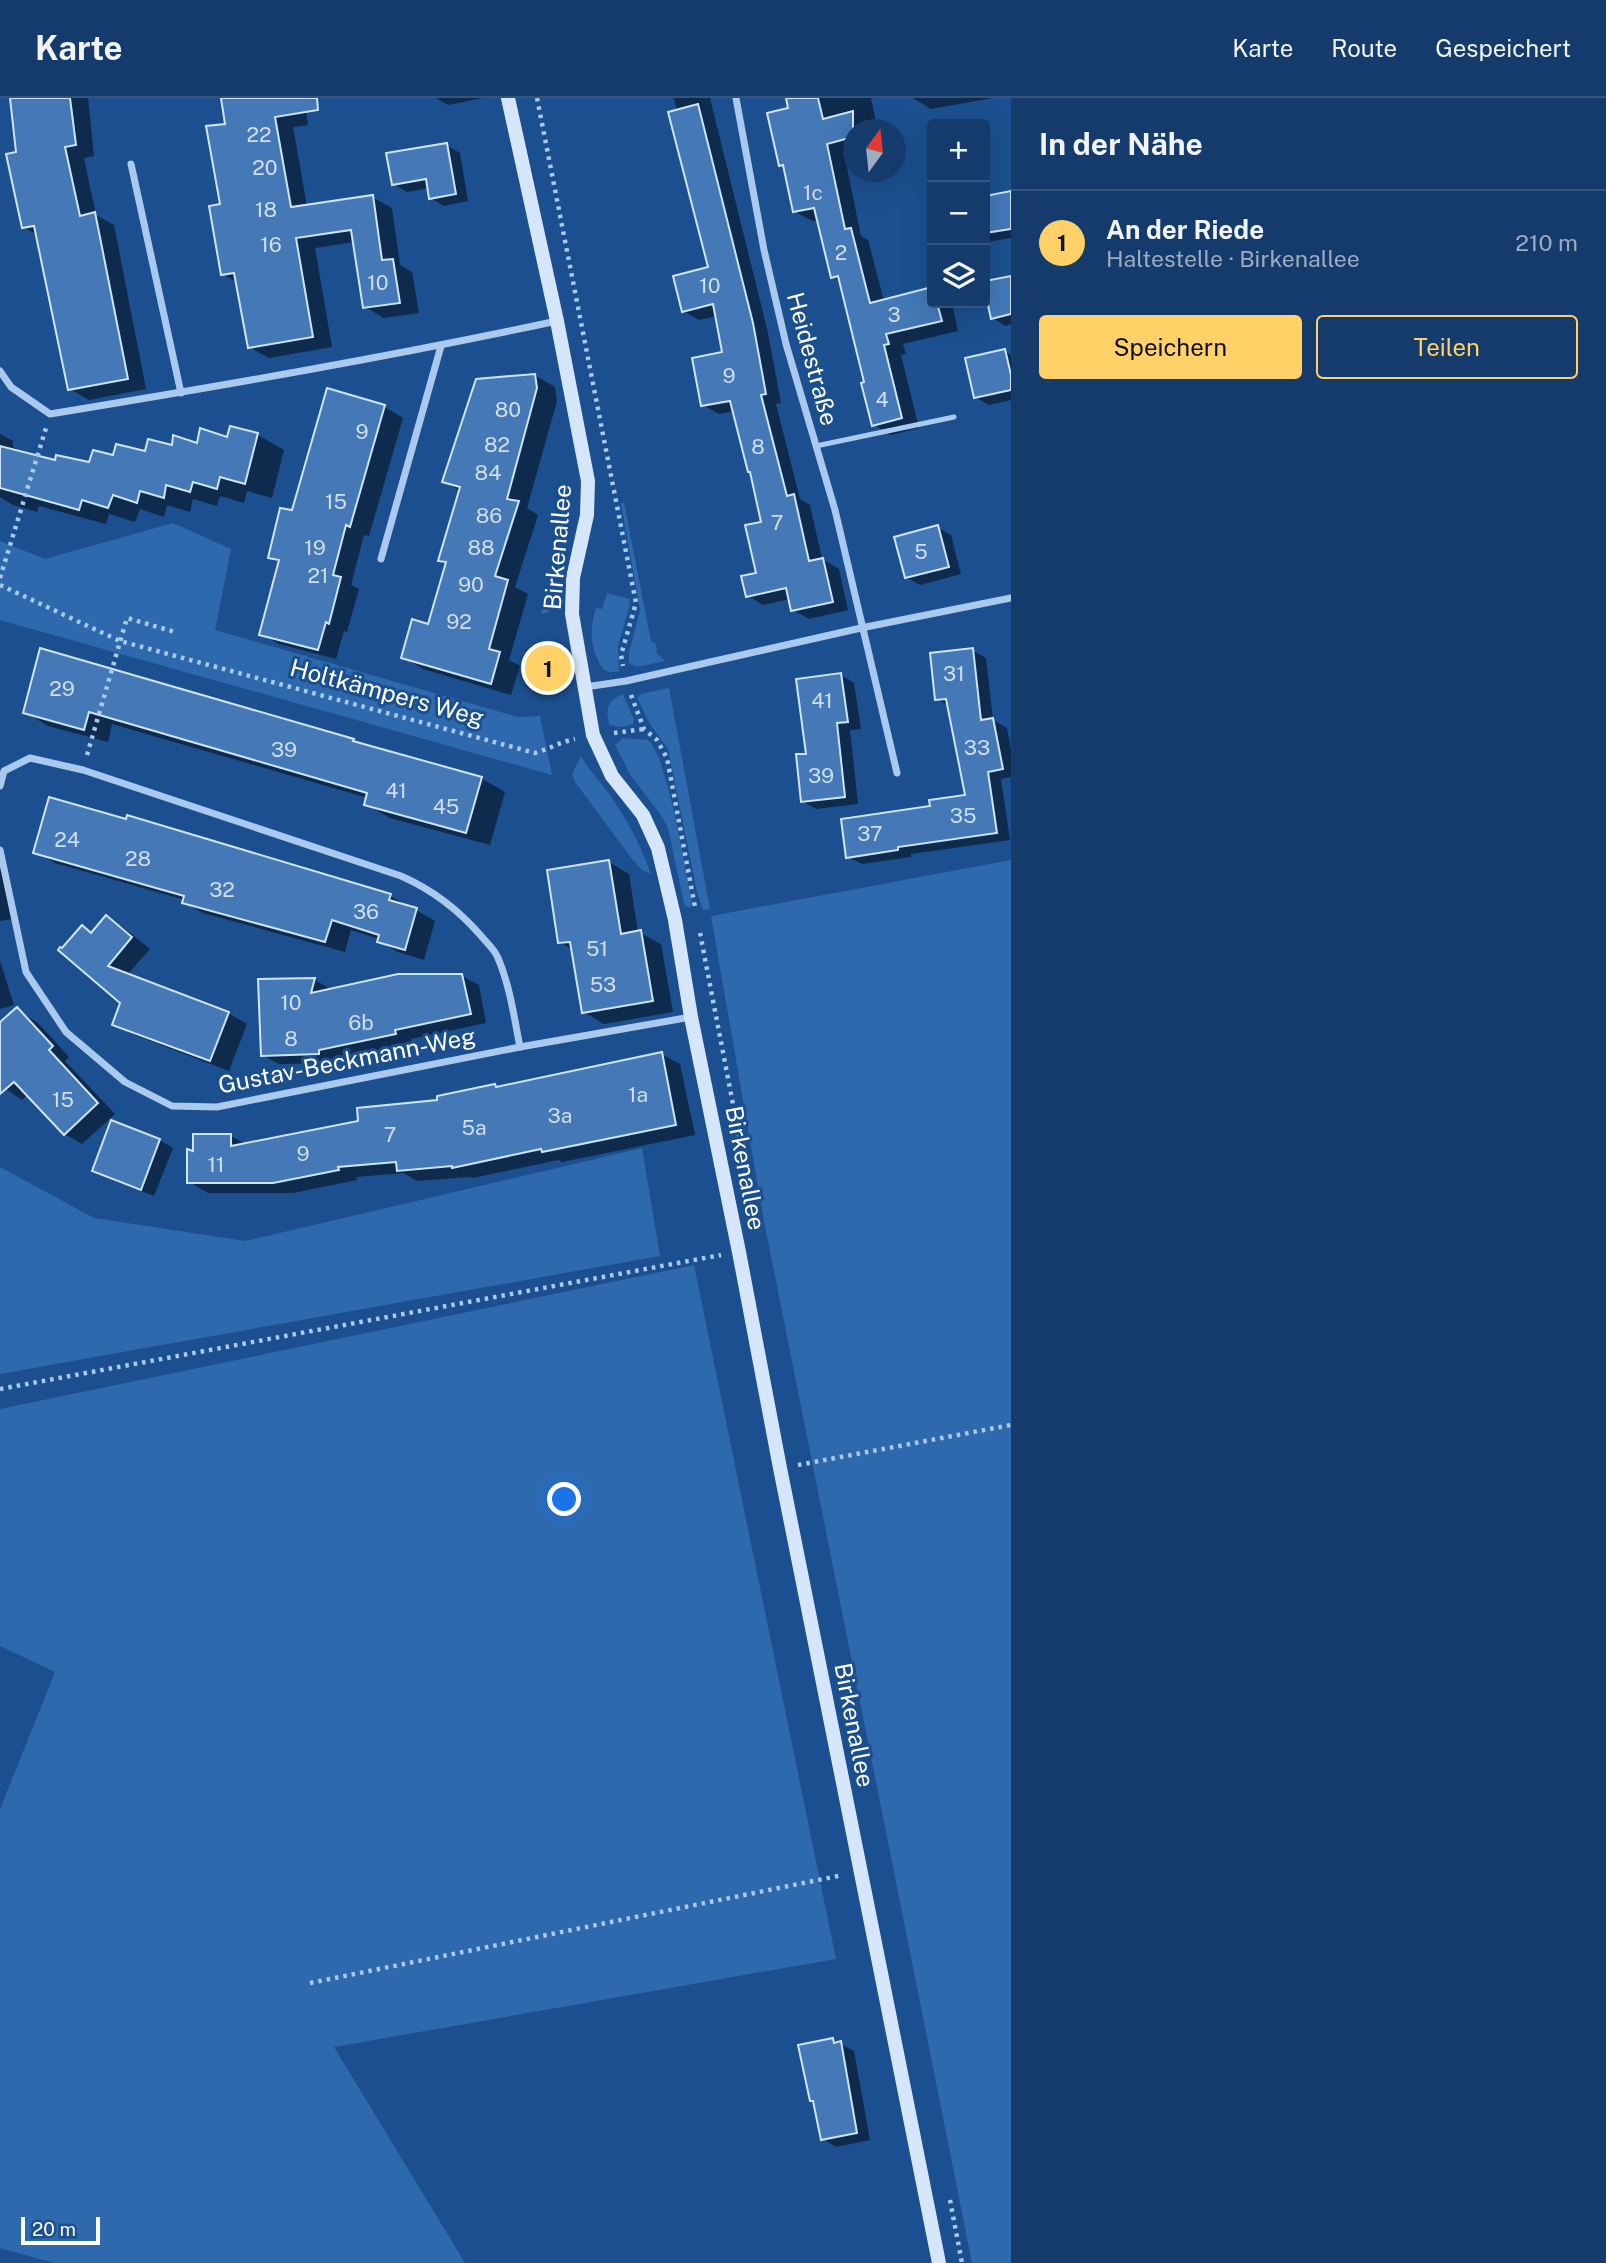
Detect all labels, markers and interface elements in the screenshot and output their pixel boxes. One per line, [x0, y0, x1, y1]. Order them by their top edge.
text: Karte [35, 29, 123, 67]
text: Karte [1232, 34, 1293, 62]
text: Route [1331, 34, 1397, 62]
text: Gespeichert [1435, 34, 1571, 62]
north arrow [843, 119, 906, 182]
map controls [927, 119, 990, 308]
button: + [927, 119, 990, 182]
house number: 22 [246, 122, 272, 147]
text: In der Nähe [1039, 126, 1203, 162]
house number: 20 [252, 155, 278, 180]
house number: 1c [803, 180, 823, 205]
button: − [927, 182, 990, 245]
house number: 18 [255, 197, 277, 222]
text: An der Riede [1106, 214, 1264, 245]
text: 1 [1057, 229, 1067, 256]
text: 210 m [1515, 229, 1578, 256]
house number: 16 [260, 232, 282, 257]
house number: 2 [835, 240, 847, 265]
button: layers [927, 245, 990, 308]
text: Haltestelle · Birkenallee [1106, 245, 1360, 272]
house number: 10 [367, 270, 389, 295]
house number: 10 [699, 273, 721, 298]
street label: Heidestraße [782, 289, 844, 428]
house number: 3 [887, 302, 901, 327]
button: Speichern [1039, 315, 1302, 379]
button: Teilen [1316, 315, 1578, 379]
house number: 9 [722, 363, 736, 388]
house number: 4 [875, 387, 889, 412]
house number: 80 [495, 397, 521, 422]
house number: 9 [355, 419, 369, 444]
house number: 82 [484, 432, 510, 457]
house number: 8 [751, 434, 765, 459]
house number: 84 [475, 460, 501, 485]
street label: Birkenallee [538, 483, 576, 611]
house number: 15 [325, 489, 347, 514]
house number: 86 [476, 503, 502, 528]
house number: 7 [771, 510, 783, 535]
house number: 19 [304, 535, 326, 560]
house number: 88 [467, 535, 495, 560]
house number: 5 [914, 539, 928, 564]
house number: 21 [307, 563, 329, 588]
house number: 90 [458, 572, 484, 597]
house number: 92 [446, 609, 472, 634]
pin: 1 [525, 642, 571, 694]
street label: Holtkämpers Weg [287, 653, 487, 731]
house number: 31 [943, 661, 965, 686]
house number: 29 [49, 676, 75, 701]
house number: 41 [811, 688, 833, 713]
house number: 33 [964, 735, 990, 760]
house number: 39 [271, 737, 297, 762]
house number: 39 [808, 763, 834, 788]
house number: 41 [385, 778, 407, 803]
house number: 45 [433, 794, 459, 819]
house number: 35 [950, 803, 976, 828]
house number: 37 [857, 821, 883, 846]
house number: 24 [54, 827, 80, 852]
house number: 28 [125, 846, 151, 871]
house number: 32 [209, 877, 235, 902]
house number: 36 [353, 899, 379, 924]
house number: 51 [586, 936, 608, 961]
house number: 53 [590, 972, 616, 997]
house number: 10 [280, 990, 302, 1015]
house number: 6b [348, 1010, 374, 1035]
street label: Gustav-Beckmann-Weg [216, 1021, 478, 1099]
house number: 8 [284, 1026, 298, 1051]
house number: 1a [628, 1082, 648, 1107]
house number: 15 [52, 1087, 74, 1112]
house number: 3a [548, 1103, 572, 1128]
street label: Birkenallee [720, 1103, 772, 1232]
house number: 5a [461, 1115, 487, 1140]
house number: 7 [384, 1122, 396, 1147]
house number: 9 [296, 1141, 310, 1166]
house number: 11 [207, 1152, 225, 1177]
your location [547, 1482, 581, 1516]
street label: Birkenallee [829, 1660, 881, 1789]
scale bar [21, 2214, 100, 2246]
text: 20 m [32, 2218, 76, 2240]

